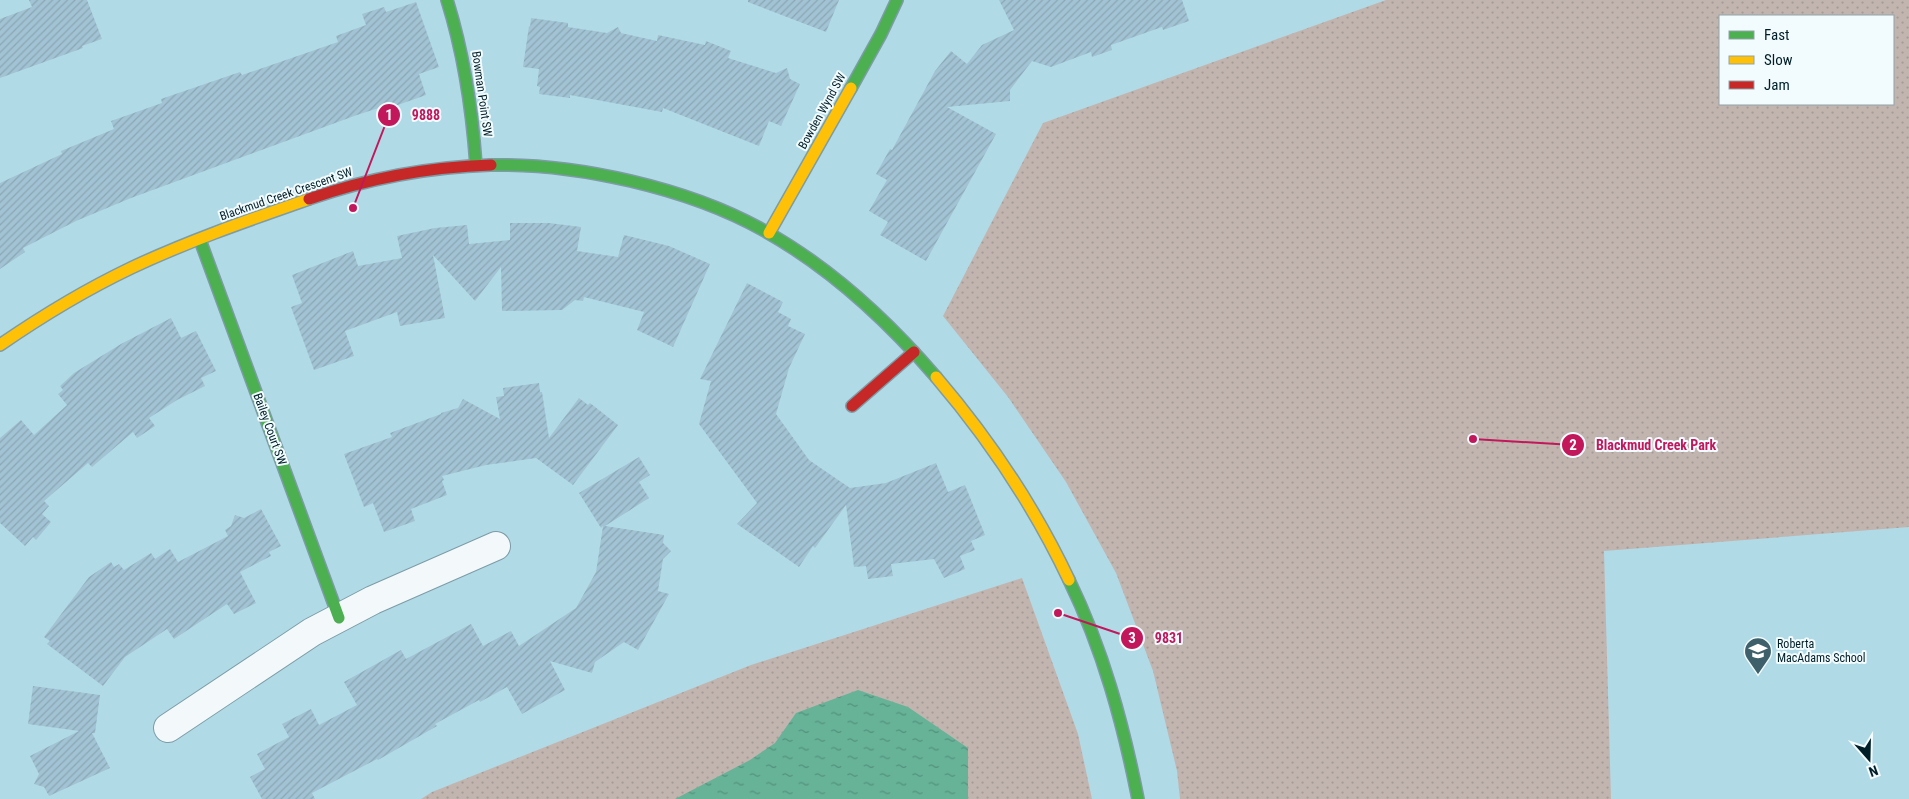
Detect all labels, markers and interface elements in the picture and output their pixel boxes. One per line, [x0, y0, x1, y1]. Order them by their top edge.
legend [1719, 15, 1894, 105]
text: Fast [1764, 26, 1789, 44]
street label: Bowman Point SW [469, 50, 495, 138]
text: Slow [1764, 51, 1793, 69]
street label: Bowden Wynd SW [795, 71, 849, 151]
text: Jam [1764, 76, 1790, 94]
callout: 9888 [377, 100, 450, 129]
text: 1 [385, 106, 393, 124]
text: 9888 [412, 107, 440, 123]
street label: Blackmud Creek Crescent SW [218, 165, 354, 223]
street label: Bailey Court SW [251, 391, 289, 467]
callout: Blackmud Creek Park [1561, 431, 1726, 460]
text: 2 [1569, 436, 1577, 454]
text: Blackmud Creek Park [1596, 437, 1716, 453]
callout: 9831 [1120, 623, 1193, 652]
text: 3 [1128, 629, 1136, 647]
text: 9831 [1155, 630, 1183, 646]
school or university icon: Roberta MacAdams School [1743, 636, 1773, 675]
place label: Roberta MacAdams School [1777, 637, 1866, 665]
north arrow [1844, 734, 1894, 784]
text: N [1867, 762, 1880, 780]

